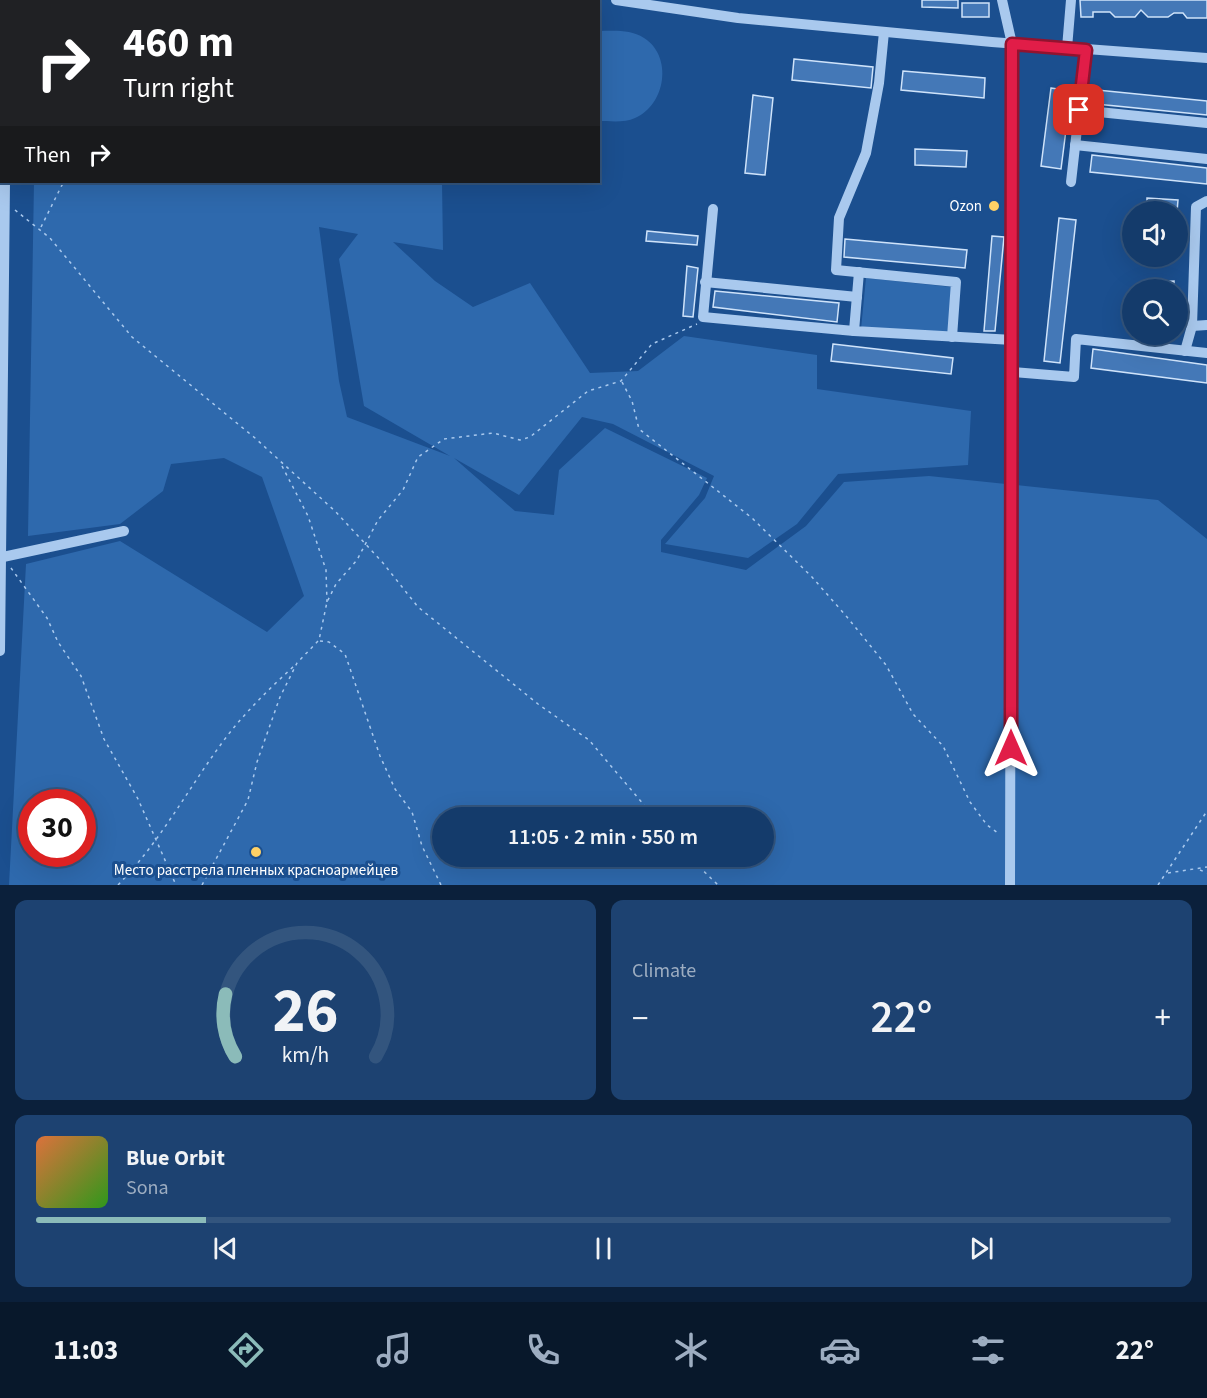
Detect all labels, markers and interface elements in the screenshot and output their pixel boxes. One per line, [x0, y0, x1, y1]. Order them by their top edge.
text: 460 m [123, 13, 234, 73]
icon: right [24, 24, 102, 102]
text: Turn right [123, 69, 234, 108]
pin [1053, 84, 1104, 135]
icon: arrive [1062, 93, 1095, 126]
icon: right [83, 138, 116, 171]
text: Then [24, 139, 71, 171]
place label: Ozon [950, 196, 982, 217]
marker: Ozon [987, 199, 1001, 213]
map controls [1122, 201, 1188, 345]
button: sound [1122, 201, 1188, 267]
button: search [1122, 279, 1188, 345]
position arrow [979, 716, 1043, 780]
speed limit sign: 30 [18, 789, 96, 867]
text: 11:05 · 2 min · 550 m [508, 821, 698, 853]
marker: Место расстрела пленных красноармейцев [249, 845, 263, 859]
place label: Место расстрела пленных красноармейцев [114, 860, 399, 881]
text: Climate [632, 957, 696, 985]
text: 26 [273, 967, 338, 1056]
text: 22° [871, 986, 932, 1050]
text: − [632, 995, 648, 1042]
text: + [1155, 995, 1171, 1042]
text: km/h [282, 1040, 329, 1071]
text: Blue Orbit [126, 1142, 225, 1174]
text: Sona [126, 1174, 169, 1202]
icon: previous [209, 1232, 242, 1265]
icon: pause [587, 1232, 620, 1265]
icon: next [965, 1232, 998, 1265]
icon: directions [225, 1329, 267, 1371]
icon: music [373, 1329, 415, 1371]
icon: phone [522, 1329, 564, 1371]
icon: climate [670, 1329, 712, 1371]
icon: car [819, 1329, 861, 1371]
icon: filters [967, 1329, 1009, 1371]
text: 11:03 [53, 1331, 118, 1370]
text: 22° [1115, 1331, 1154, 1370]

